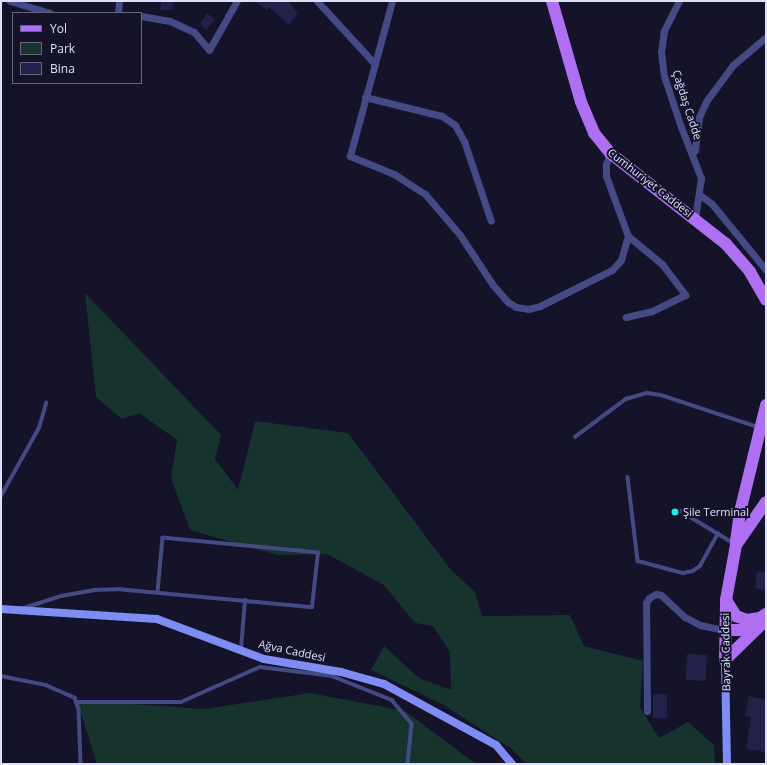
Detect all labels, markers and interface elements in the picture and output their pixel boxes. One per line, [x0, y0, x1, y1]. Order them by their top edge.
legend [12, 12, 142, 84]
text: Yol [50, 20, 67, 37]
text: Park [50, 40, 75, 57]
text: Bina [50, 60, 75, 77]
street label: Çağdaş Cadde [670, 68, 704, 142]
street label: Cumhuriyet Caddesi [605, 146, 695, 220]
place label: Şile Terminal [683, 505, 749, 519]
marker: Şile Terminal [670, 507, 680, 517]
street label: Bayrak Caddesi [719, 613, 733, 691]
street label: Ağva Caddesi [257, 637, 327, 665]

